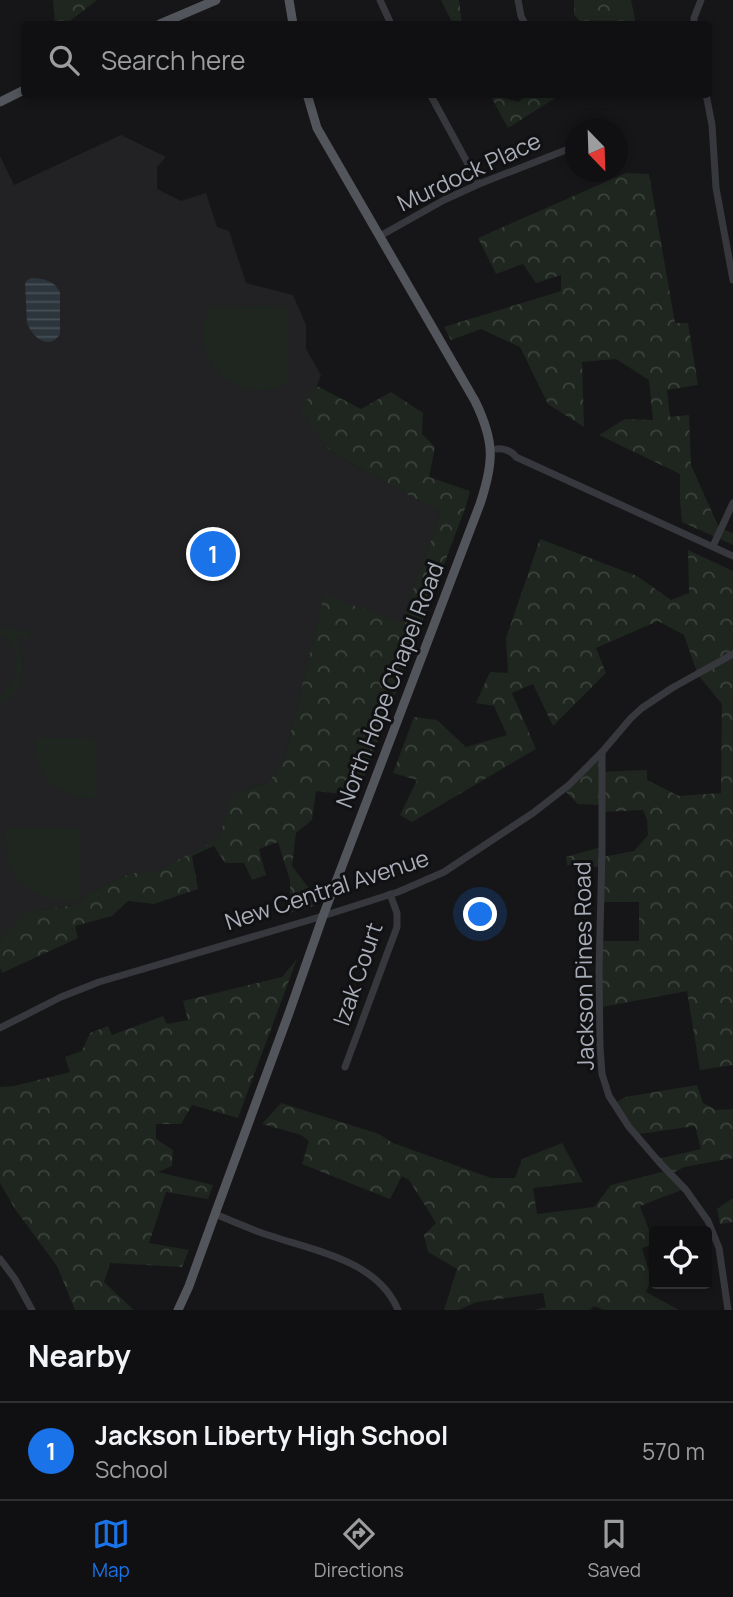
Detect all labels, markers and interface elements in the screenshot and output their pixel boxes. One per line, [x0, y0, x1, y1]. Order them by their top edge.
search box [21, 21, 712, 98]
icon: search [45, 41, 83, 79]
text: Search here [101, 42, 246, 78]
north arrow [565, 119, 628, 182]
street label: Murdock Place [392, 124, 546, 218]
pin: 1 [190, 528, 236, 580]
street label: North Hope Chapel Road [327, 557, 451, 812]
street label: New Central Avenue [221, 841, 433, 937]
street label: Jackson Pines Road [565, 861, 601, 1071]
your location [463, 897, 497, 931]
street label: Izak Court [325, 918, 390, 1029]
map controls [649, 1226, 712, 1289]
button: locate [649, 1226, 712, 1289]
text: Nearby [28, 1335, 131, 1376]
text: Jackson Liberty High School [95, 1417, 448, 1453]
text: 1 [46, 1435, 56, 1467]
text: 570 m [642, 1435, 705, 1467]
text: School [95, 1453, 168, 1485]
tab: Map [92, 1515, 130, 1583]
tab: Directions [314, 1515, 404, 1583]
tab: Saved [588, 1515, 641, 1583]

